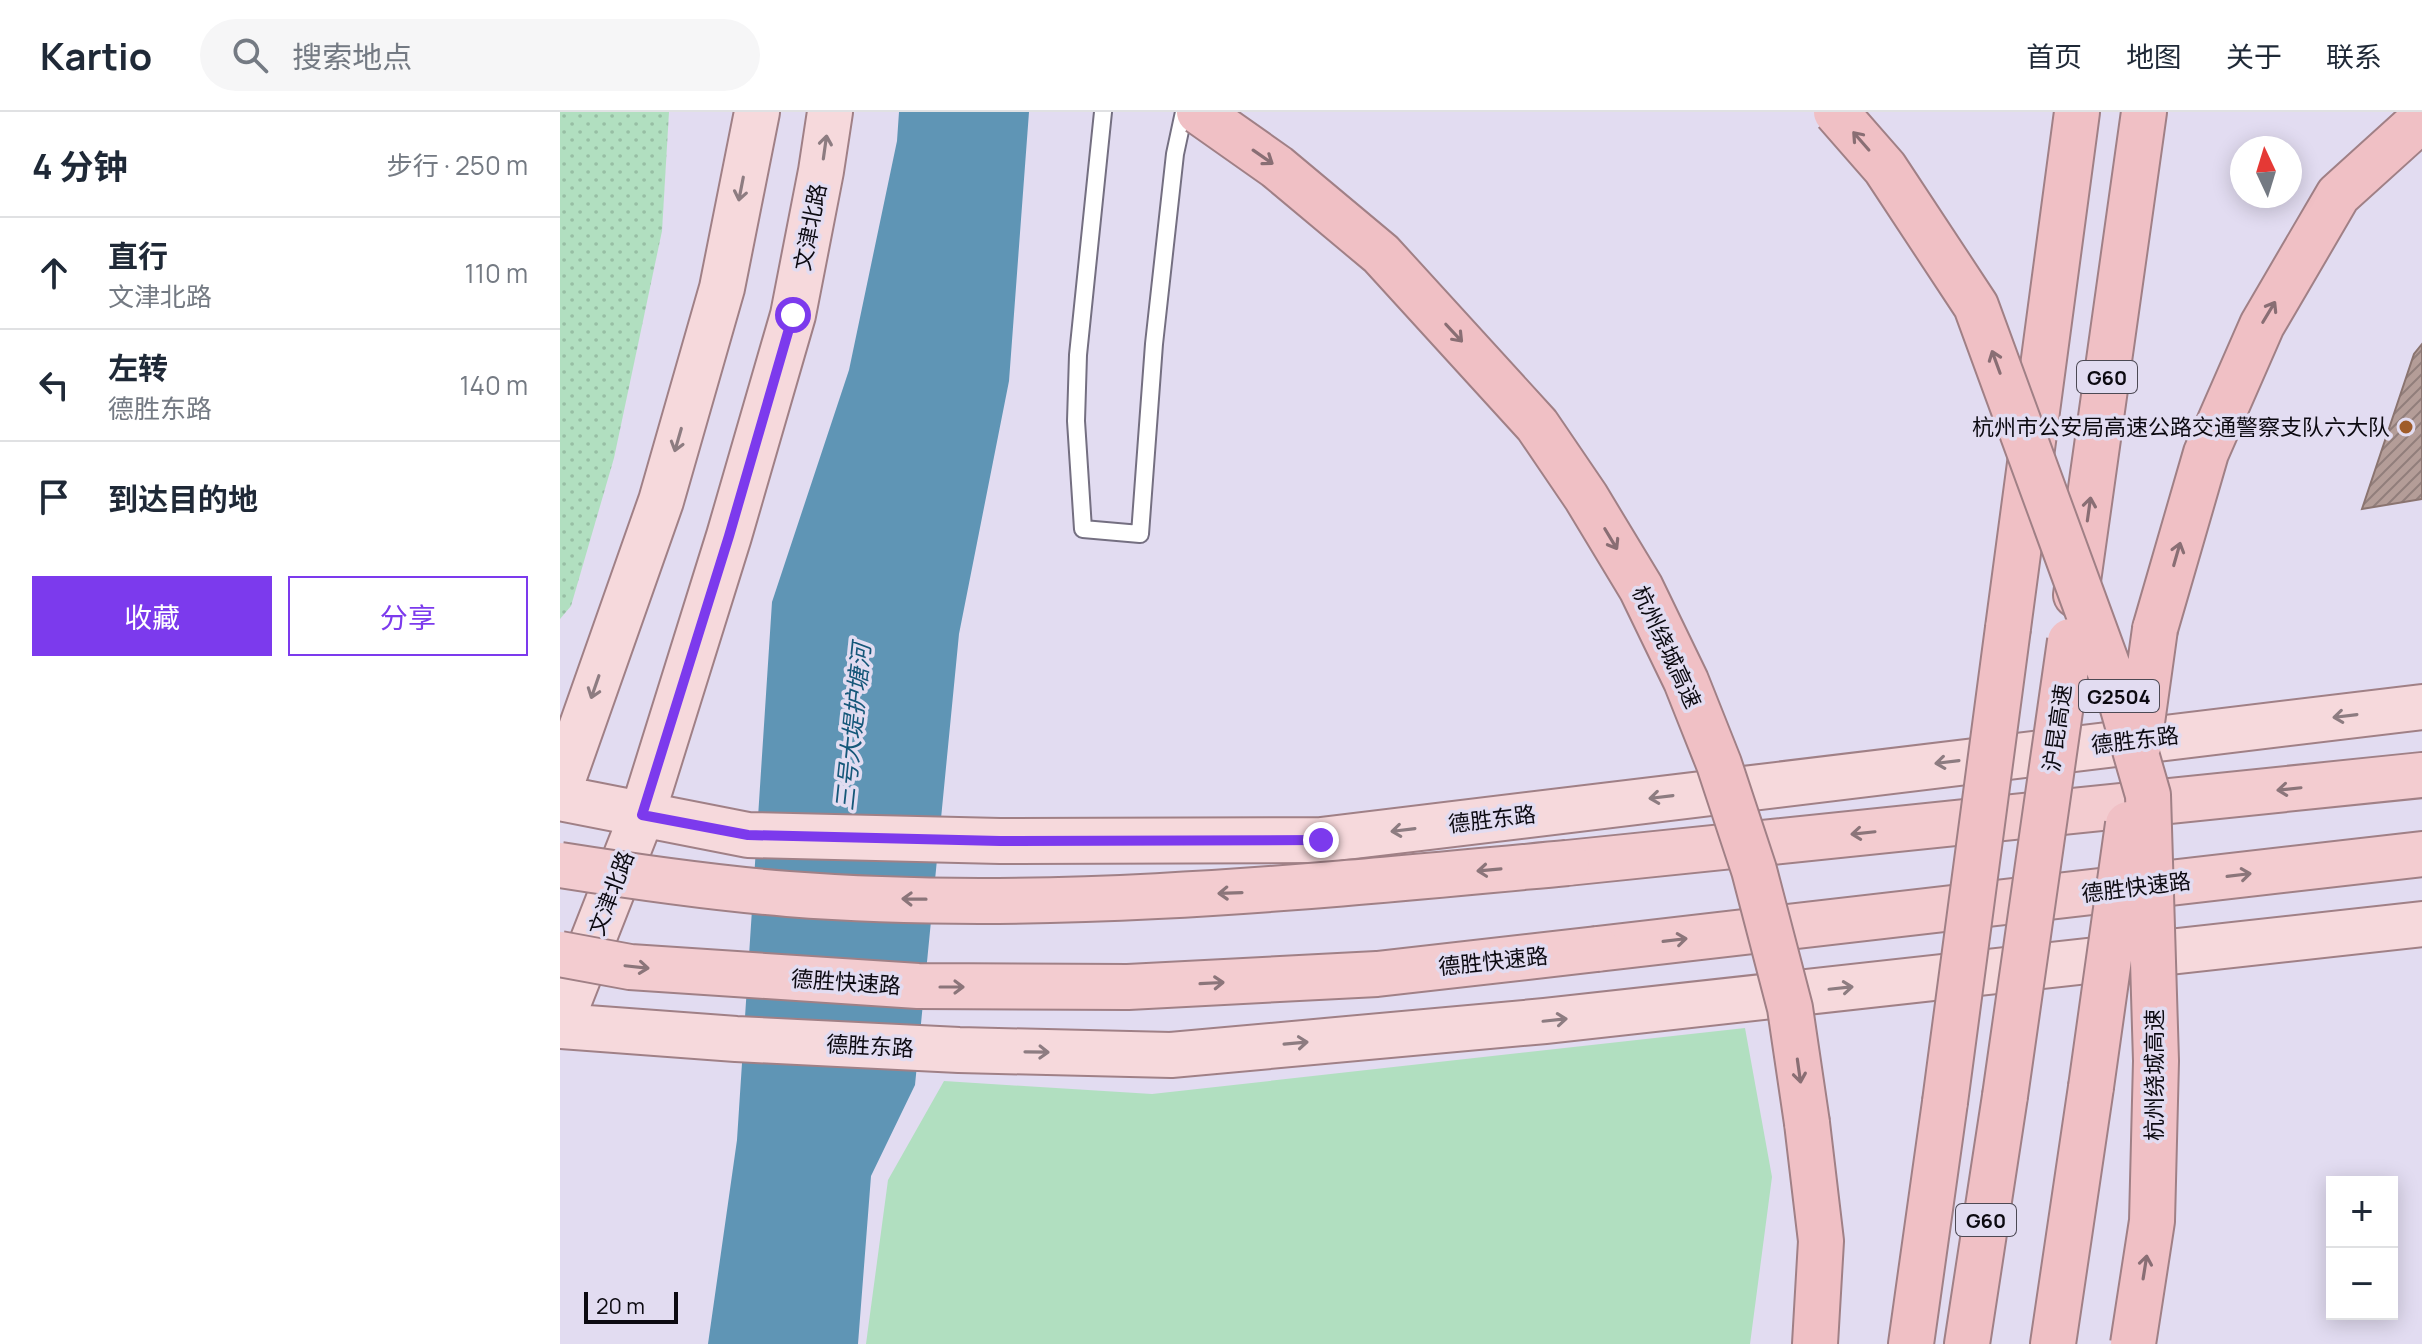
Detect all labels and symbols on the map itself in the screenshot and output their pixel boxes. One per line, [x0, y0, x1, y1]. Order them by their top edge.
one-way arrow [1852, 132, 1870, 152]
one-way arrow [818, 135, 833, 160]
north arrow [2230, 136, 2302, 208]
one-way arrow [1251, 149, 1273, 165]
one-way arrow [733, 175, 748, 201]
street label: 文津北路 [787, 181, 833, 273]
route start [775, 297, 811, 333]
one-way arrow [2261, 301, 2277, 324]
one-way arrow [1444, 322, 1462, 342]
one-way arrow [1988, 350, 2002, 374]
road number: G60 [2077, 361, 2137, 393]
place label: 杭州市公安局高速公路交通警察支队六大队 [1972, 412, 2390, 442]
marker: 杭州市公安局高速公路交通警察支队六大队 [2397, 418, 2415, 436]
one-way arrow [670, 427, 685, 453]
one-way arrow [2081, 496, 2096, 523]
one-way arrow [1603, 527, 1619, 550]
one-way arrow [2170, 542, 2185, 568]
street label: 杭州绕城高速 [1626, 581, 1708, 713]
water label: 三号大堤护塘河 [827, 638, 878, 812]
one-way arrow [587, 674, 602, 699]
road number: G2504 [2079, 680, 2159, 712]
street label: 沪昆高速 [2036, 682, 2078, 774]
one-way arrow [2332, 708, 2358, 723]
street label: 德胜东路 [2089, 720, 2181, 760]
one-way arrow [1934, 755, 1961, 770]
one-way arrow [2276, 781, 2303, 796]
one-way arrow [1649, 790, 1675, 805]
street label: 德胜东路 [1446, 799, 1538, 839]
route end [1303, 822, 1339, 858]
one-way arrow [1391, 822, 1417, 837]
one-way arrow [1850, 825, 1877, 840]
street label: 文津北路 [581, 847, 641, 939]
one-way arrow [1476, 863, 1503, 878]
street label: 德胜快速路 [2080, 865, 2192, 909]
one-way arrow [2225, 868, 2252, 883]
one-way arrow [1217, 885, 1244, 900]
one-way arrow [901, 891, 928, 906]
one-way arrow [1662, 932, 1687, 947]
street label: 德胜快速路 [1437, 940, 1549, 982]
one-way arrow [623, 960, 650, 975]
street label: 德胜快速路 [790, 963, 902, 1001]
one-way arrow [1198, 975, 1225, 990]
one-way arrow [938, 979, 965, 995]
one-way arrow [1828, 981, 1854, 996]
street label: 杭州绕城高速 [2139, 1009, 2169, 1141]
one-way arrow [1541, 1012, 1568, 1027]
street label: 德胜东路 [825, 1029, 915, 1063]
one-way arrow [1282, 1036, 1309, 1051]
one-way arrow [1023, 1044, 1050, 1059]
one-way arrow [1792, 1058, 1807, 1083]
road number: G60 [1956, 1204, 2016, 1236]
one-way arrow [2138, 1255, 2153, 1280]
scale bar [584, 1288, 678, 1324]

